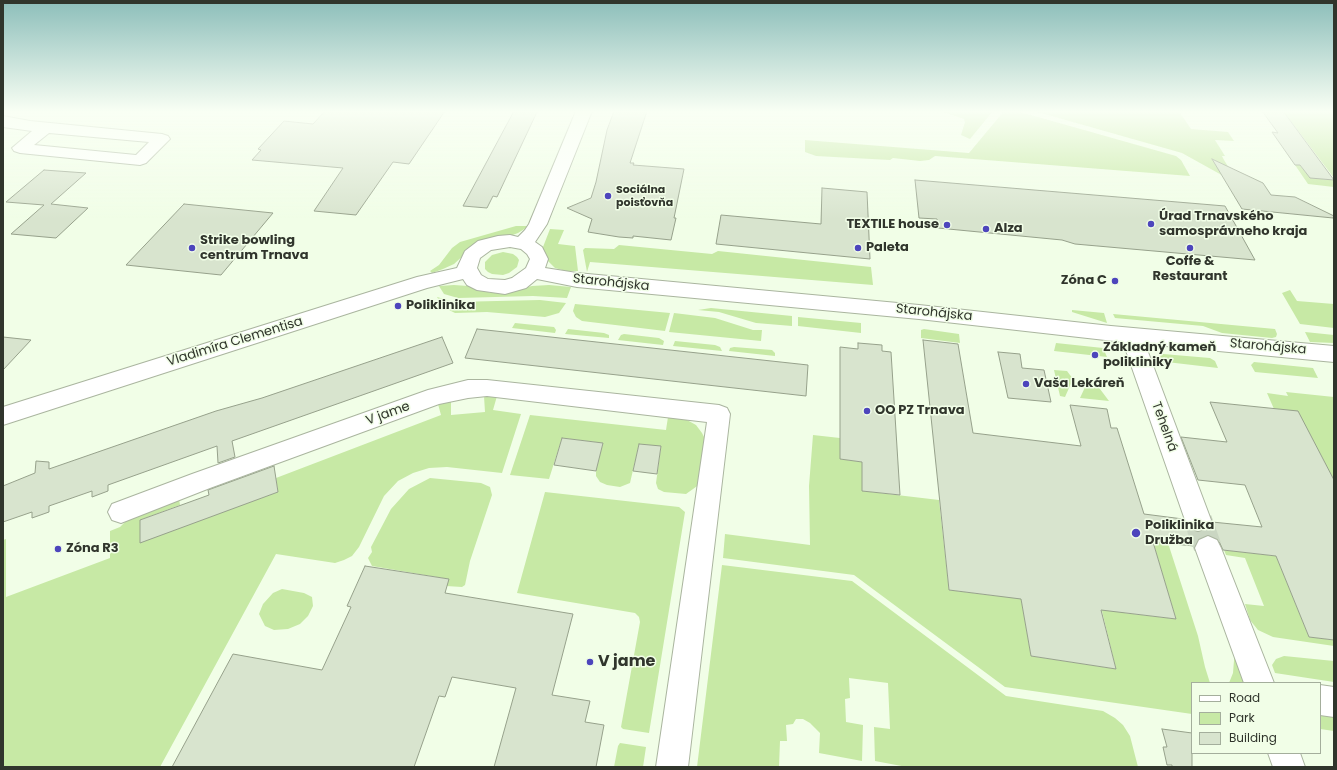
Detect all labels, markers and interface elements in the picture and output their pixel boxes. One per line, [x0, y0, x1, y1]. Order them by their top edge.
place label: Sociálna poisťovňa [616, 183, 673, 209]
marker: Sociálna poisťovňa [603, 191, 613, 201]
place label: Úrad Trnavského samosprávneho kraja [1159, 209, 1307, 240]
place label: TEXTILE house [846, 217, 939, 233]
marker: Úrad Trnavského samosprávneho kraja [1146, 219, 1156, 229]
marker: TEXTILE house [942, 220, 952, 230]
place label: Alza [994, 221, 1023, 237]
marker: Alza [981, 224, 991, 234]
place label: Strike bowling centrum Trnava [200, 233, 309, 264]
place label: Paleta [866, 240, 909, 256]
marker: Strike bowling centrum Trnava [187, 243, 197, 253]
marker: Paleta [853, 243, 863, 253]
marker: Coffe & Restaurant [1185, 243, 1195, 253]
place label: Coffe & Restaurant [1152, 254, 1228, 285]
street label: Starohájska [572, 271, 650, 295]
place label: Zóna C [1061, 273, 1107, 289]
marker: Zóna C [1110, 276, 1120, 286]
place label: Poliklinika [406, 298, 475, 314]
marker: Poliklinika [393, 301, 403, 311]
street label: Starohájska [895, 301, 973, 325]
street label: Vladimíra Clementisa [165, 314, 305, 370]
street label: Starohájska [1229, 336, 1307, 358]
place label: Základný kameň polikliniky [1103, 340, 1216, 371]
marker: Základný kameň polikliniky [1090, 350, 1100, 360]
place label: Vaša Lekáreň [1034, 376, 1125, 392]
marker: Vaša Lekáreň [1021, 379, 1031, 389]
street label: V jame [364, 399, 412, 429]
street label: Tehelná [1148, 400, 1180, 454]
place label: OO PZ Trnava [875, 403, 965, 419]
marker: OO PZ Trnava [862, 406, 872, 416]
place label: Poliklinika Družba [1145, 518, 1214, 549]
marker: Poliklinika Družba [1130, 527, 1142, 539]
place label: Zóna R3 [66, 541, 119, 557]
marker: Zóna R3 [53, 544, 63, 554]
place label: V jame [598, 652, 655, 672]
marker: V jame [585, 657, 595, 667]
legend [1191, 682, 1321, 754]
text: Road [1229, 689, 1260, 706]
text: Park [1229, 709, 1255, 726]
text: Building [1229, 729, 1277, 746]

